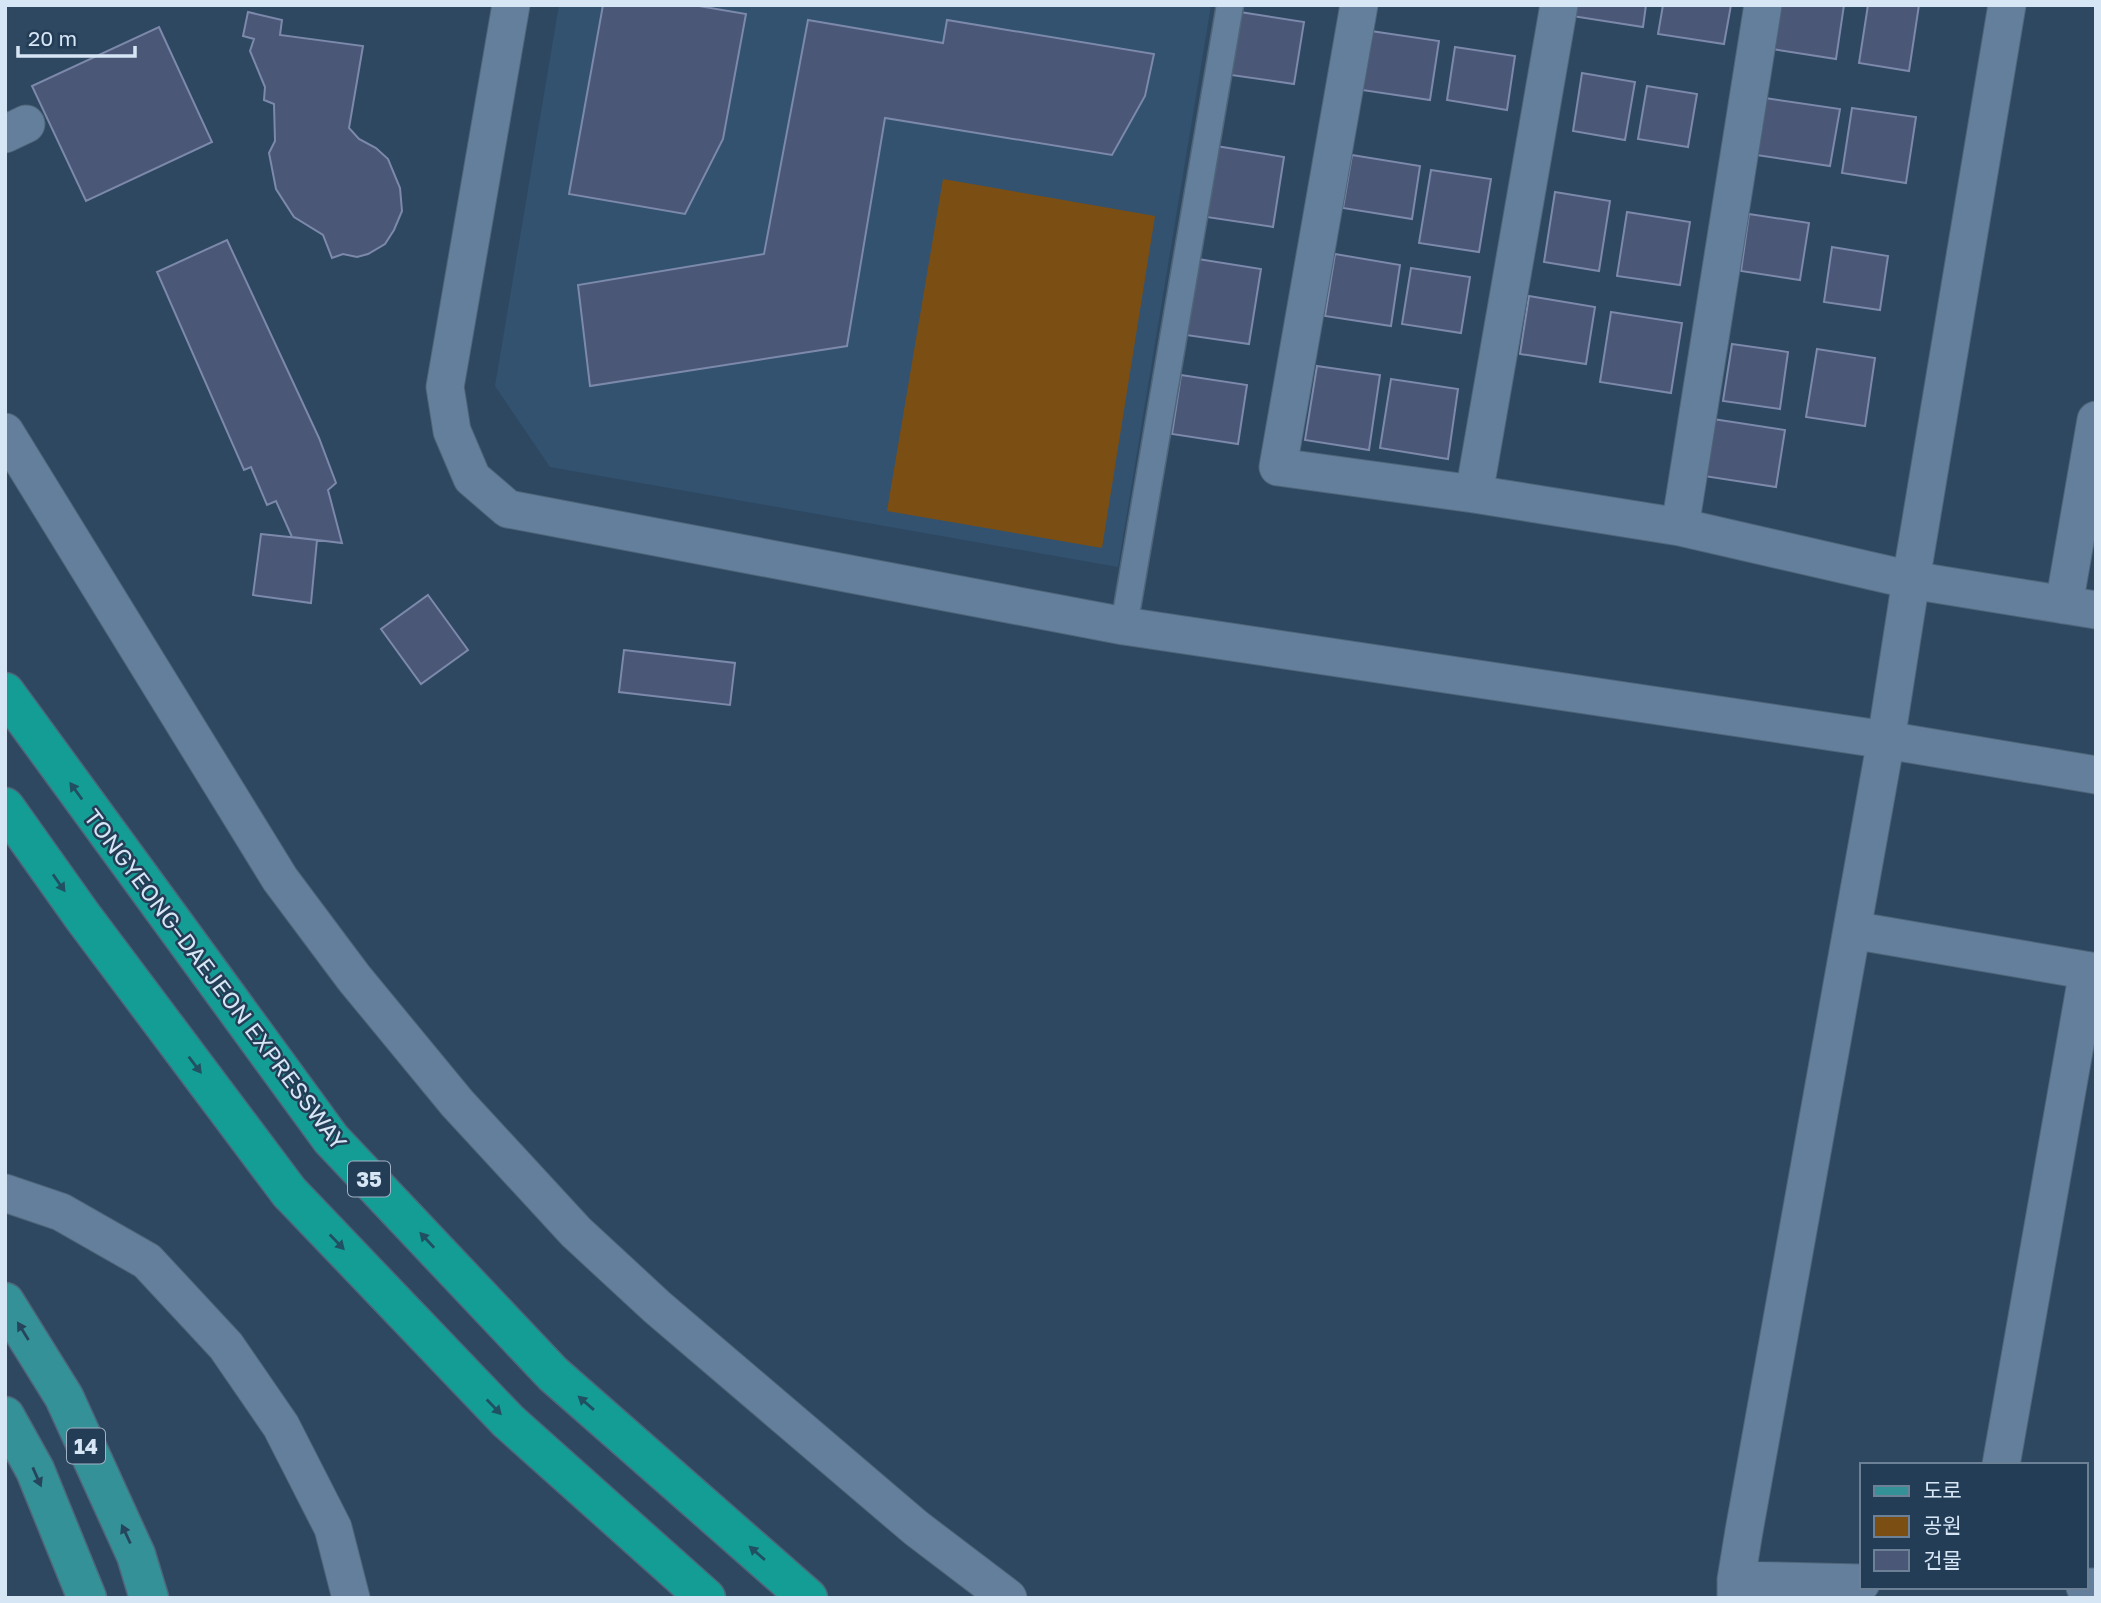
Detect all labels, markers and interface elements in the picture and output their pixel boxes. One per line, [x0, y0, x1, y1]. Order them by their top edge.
scale bar [18, 14, 135, 58]
text: 20 m [28, 25, 77, 51]
one-way arrow [70, 782, 84, 800]
street label: TONGYEONG–DAEJEON EXPRESSWAY [79, 803, 353, 1155]
one-way arrow [52, 874, 66, 892]
one-way arrow [187, 1056, 201, 1074]
road number: 35 [348, 1162, 390, 1196]
one-way arrow [420, 1232, 436, 1249]
one-way arrow [329, 1233, 345, 1250]
one-way arrow [17, 1322, 30, 1341]
one-way arrow [577, 1395, 595, 1411]
one-way arrow [486, 1398, 502, 1415]
road number: 14 [67, 1428, 105, 1464]
legend [1860, 1463, 2087, 1589]
one-way arrow [32, 1466, 43, 1487]
text: 도로 [1923, 1477, 1962, 1503]
text: 공원 [1923, 1512, 1962, 1538]
one-way arrow [120, 1523, 131, 1544]
one-way arrow [748, 1545, 766, 1561]
text: 건물 [1923, 1547, 1962, 1573]

